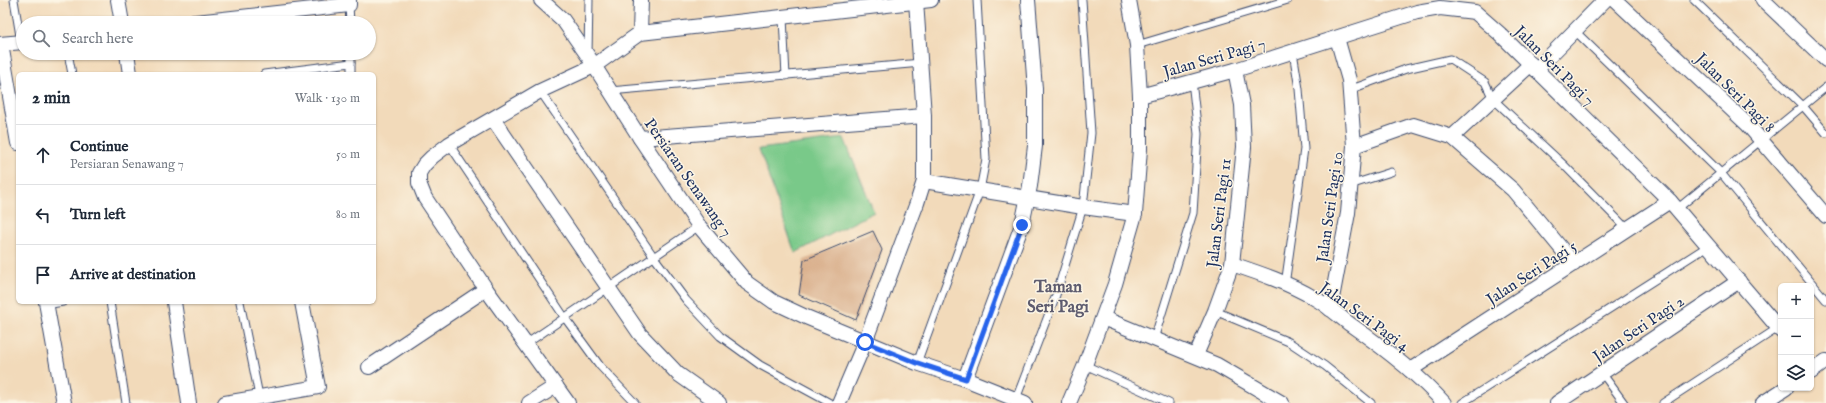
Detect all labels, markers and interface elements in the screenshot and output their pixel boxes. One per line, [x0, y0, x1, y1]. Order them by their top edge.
search box [16, 16, 376, 60]
street label: Jalan Seri Pagi 7 [1508, 21, 1598, 111]
icon: search [30, 27, 52, 49]
text: Search here [62, 29, 133, 48]
street label: Jalan Seri Pagi 7 [1159, 35, 1268, 84]
street label: Jalan Seri Pagi 8 [1689, 48, 1779, 137]
text: 2 min [32, 88, 70, 109]
text: Walk · 130 m [295, 90, 360, 107]
street label: Persiaran Senawang 7 [639, 115, 736, 241]
text: Continue [70, 137, 128, 156]
icon: ahead [32, 144, 54, 166]
text: 50 m [336, 146, 360, 163]
street label: Jalan Seri Pagi 10 [1313, 150, 1349, 266]
text: Persiaran Senawang 7 [70, 156, 184, 173]
street label: Jalan Seri Pagi 11 [1203, 157, 1237, 271]
icon: left [32, 204, 54, 226]
text: Turn left [70, 205, 126, 224]
text: 80 m [336, 206, 360, 223]
route end [1013, 216, 1031, 234]
street label: Jalan Seri Pagi 5 [1481, 237, 1581, 311]
icon: arrive [32, 264, 54, 286]
text: Arrive at destination [70, 265, 196, 284]
district label: Taman Seri Pagi [1027, 277, 1089, 318]
street label: Jalan Seri Pagi 4 [1313, 277, 1413, 357]
map controls [1778, 283, 1814, 391]
button: + [1778, 283, 1814, 319]
street label: Jalan Seri Pagi 2 [1588, 292, 1688, 369]
button: − [1778, 319, 1814, 355]
route start [856, 333, 874, 351]
button: layers [1778, 355, 1814, 391]

